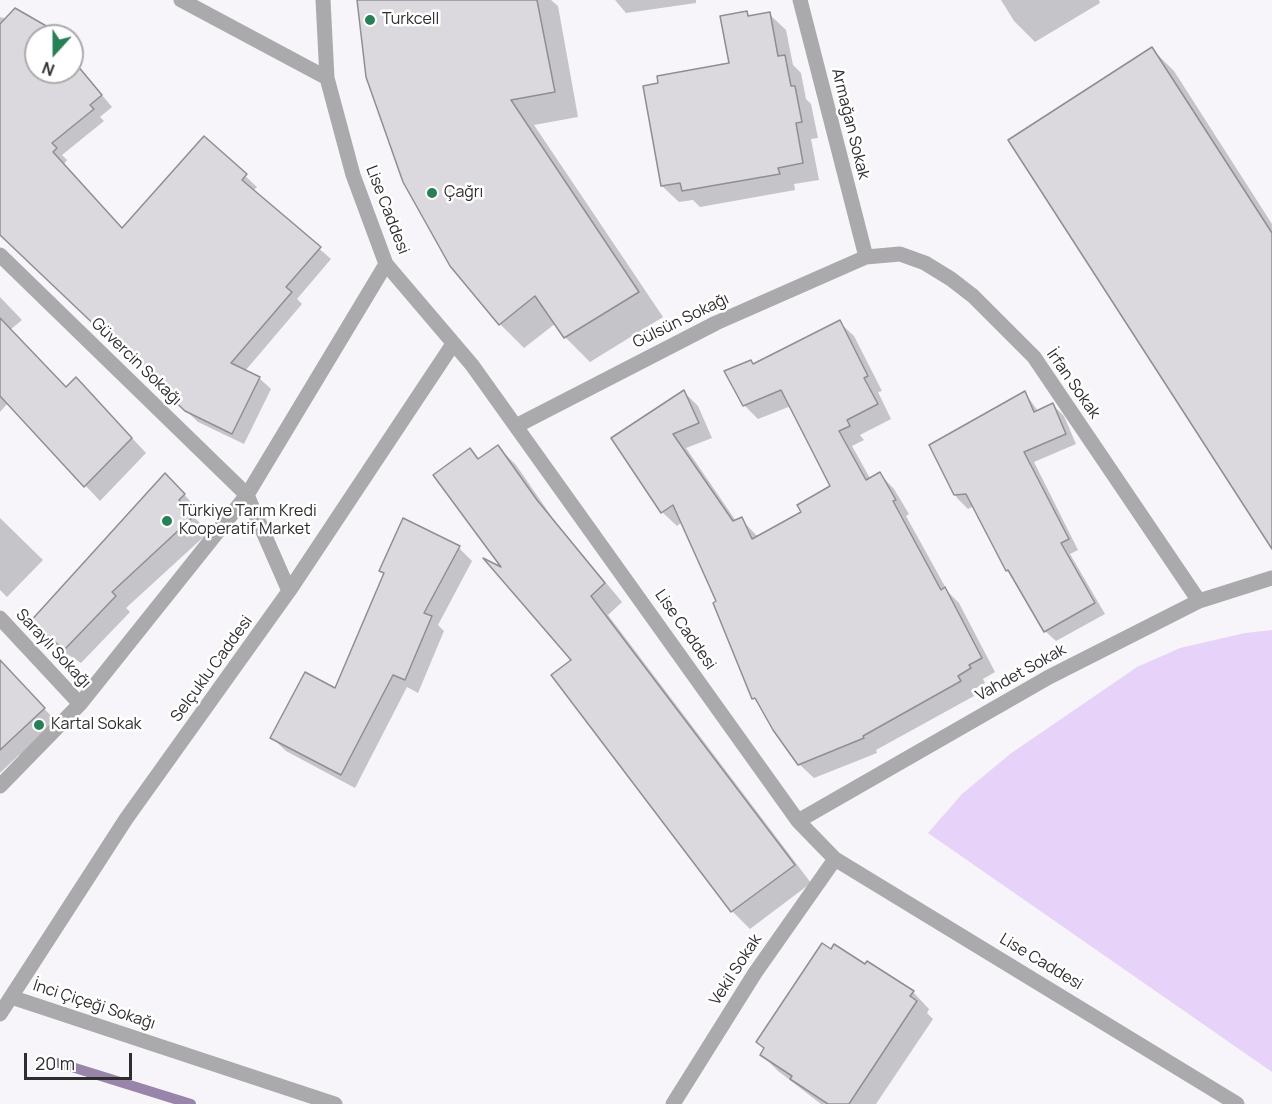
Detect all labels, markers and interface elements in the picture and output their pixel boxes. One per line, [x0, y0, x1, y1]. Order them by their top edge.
place label: Turkcell [382, 10, 439, 30]
marker: Turkcell [363, 13, 377, 27]
north arrow [24, 24, 84, 84]
text: N [39, 57, 58, 81]
street label: Armağan Sokak [827, 67, 873, 181]
street label: Lise Caddesi [361, 163, 413, 257]
place label: Çağrı [444, 183, 483, 203]
marker: Çağrı [425, 186, 439, 200]
street label: Gülsün Sokağı [630, 289, 732, 353]
street label: Güvercin Sokağı [87, 314, 185, 410]
street label: İrfan Sokak [1042, 345, 1104, 423]
place label: Türkiye Tarım Kredi Kooperatif Market [179, 502, 317, 540]
marker: Türkiye Tarım Kredi Kooperatif Market [160, 514, 174, 528]
street label: Lise Caddesi [650, 586, 720, 674]
street label: Saraylı Sokağı [12, 605, 94, 693]
street label: Selçuklu Caddesi [167, 612, 257, 726]
street label: Vahdet Sokak [973, 640, 1069, 706]
place label: Kartal Sokak [51, 715, 141, 735]
marker: Kartal Sokak [32, 718, 46, 732]
street label: Lise Caddesi [996, 930, 1086, 994]
street label: Vekil Sokak [706, 931, 766, 1009]
street label: İnci Çiçeği Sokağı [30, 976, 158, 1034]
scale bar [27, 1041, 135, 1079]
text: 20 m [35, 1051, 75, 1075]

